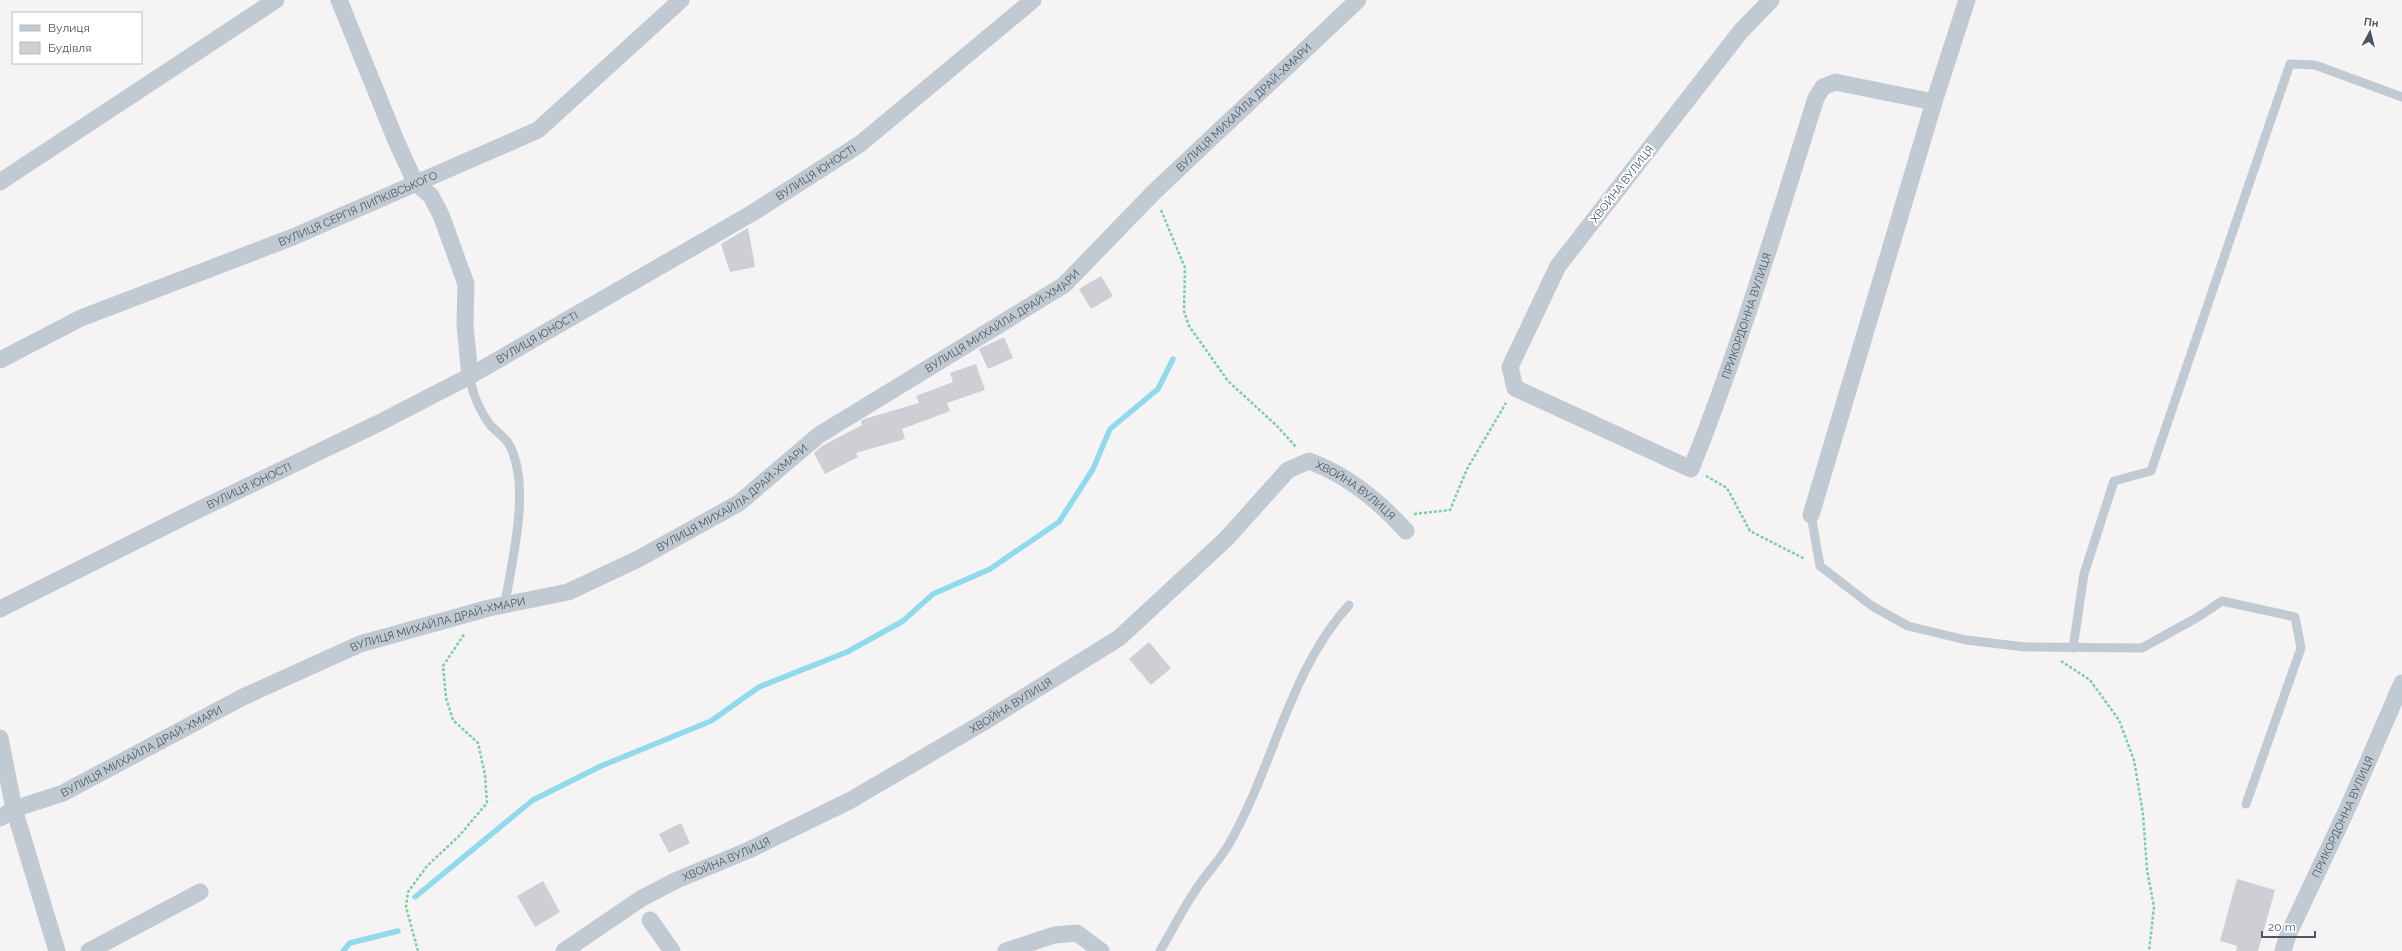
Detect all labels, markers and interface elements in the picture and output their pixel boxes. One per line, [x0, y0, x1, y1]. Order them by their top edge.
legend [12, 12, 142, 64]
north arrow [2350, 12, 2390, 52]
text: Пн [2363, 15, 2379, 30]
text: Вулиця [48, 21, 90, 35]
text: Будівля [48, 41, 91, 55]
street label: ВУЛИЦЯ МИХАЙЛА ДРАЙ-ХМАРИ [1174, 41, 1315, 175]
street label: ВУЛИЦЯ ЮНОСТІ [774, 142, 859, 203]
street label: ХВОЙНА ВУЛИЦЯ [1588, 143, 1657, 226]
street label: ВУЛИЦЯ СЕРГІЯ ЛИПКІВСЬКОГО [277, 169, 440, 249]
street label: ПРИКОРДОННА ВУЛИЦЯ [1720, 251, 1774, 381]
street label: ВУЛИЦЯ МИХАЙЛА ДРАЙ-ХМАРИ [923, 267, 1082, 376]
street label: ВУЛИЦЯ ЮНОСТІ [494, 309, 581, 367]
street label: ВУЛИЦЯ МИХАЙЛА ДРАЙ-ХМАРИ [654, 442, 810, 555]
street label: ХВОЙНА ВУЛИЦЯ [1314, 458, 1398, 523]
street label: ВУЛИЦЯ ЮНОСТІ [205, 460, 294, 512]
street label: ВУЛИЦЯ МИХАЙЛА ДРАЙ-ХМАРИ [348, 595, 527, 655]
street label: ХВОЙНА ВУЛИЦЯ [967, 675, 1055, 736]
street label: ВУЛИЦЯ МИХАЙЛА ДРАЙ-ХМАРИ [59, 703, 225, 800]
street label: ПРИКОРДОННА ВУЛИЦЯ [2310, 754, 2377, 880]
street label: ХВОЙНА ВУЛИЦЯ [680, 835, 772, 884]
scale bar [2262, 913, 2315, 939]
text: 20 m [2268, 920, 2296, 934]

